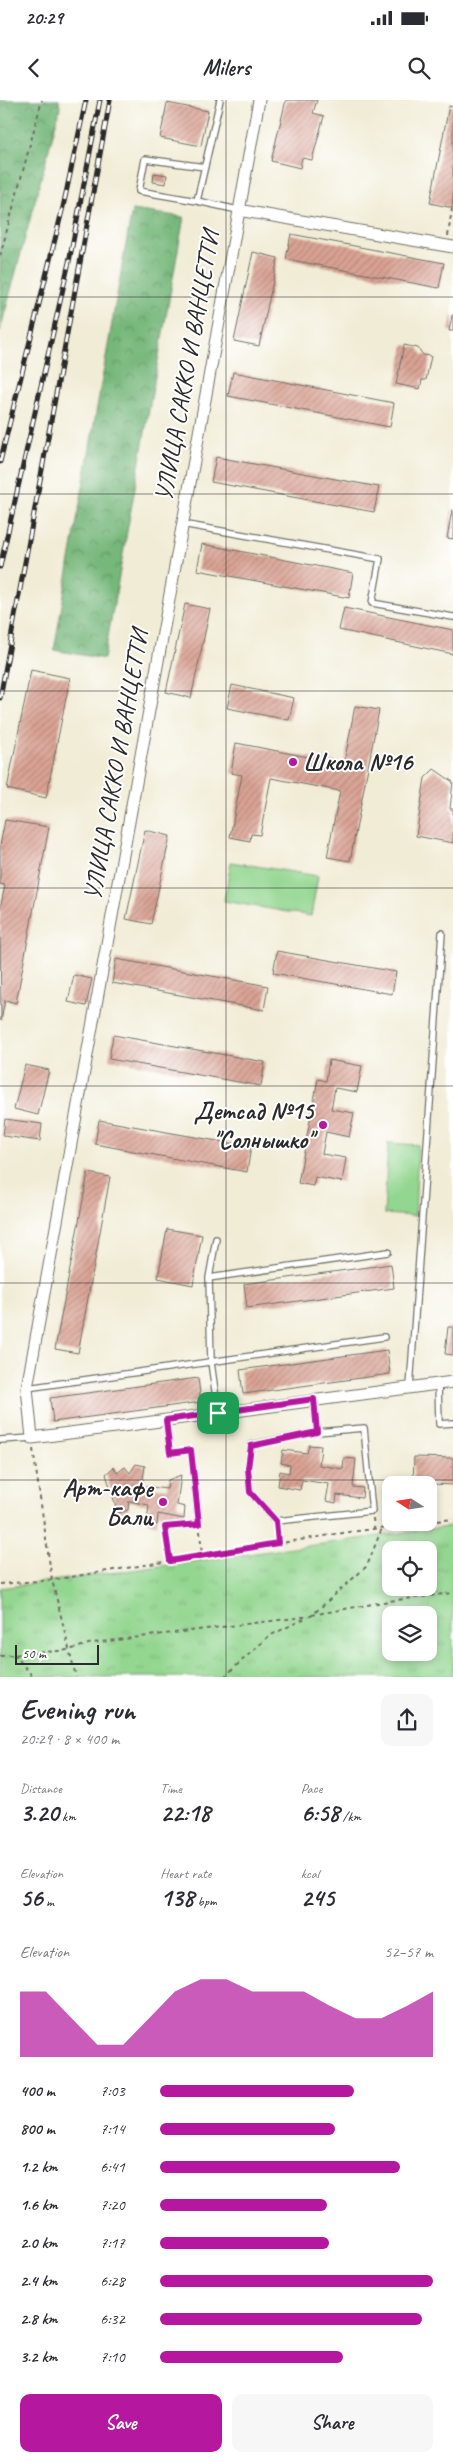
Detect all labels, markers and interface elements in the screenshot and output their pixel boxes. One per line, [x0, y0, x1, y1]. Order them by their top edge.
text: 20:29 [25, 6, 63, 30]
icon: back [20, 54, 48, 82]
text: Milers [203, 54, 250, 82]
icon: search [405, 54, 433, 82]
street label: УЛИЦА САККО И ВАНЦЕТТИ [147, 224, 227, 504]
street label: УЛИЦА САККО И ВАНЦЕТТИ [76, 623, 156, 903]
place label: Школа №16 [303, 746, 415, 778]
marker: Школа №16 [287, 756, 299, 768]
place label: Детсад №15 "Солнышко" [194, 1095, 318, 1156]
marker: Детсад №15 "Солнышко" [317, 1119, 329, 1131]
pin [197, 1392, 239, 1434]
icon: arrive [204, 1399, 232, 1427]
place label: Арт-кафе Бали [62, 1472, 155, 1533]
north arrow [382, 1476, 438, 1531]
map controls [382, 1476, 437, 1661]
marker: Арт-кафе Бали [157, 1496, 169, 1508]
button: locate [382, 1541, 437, 1596]
button: layers [382, 1606, 437, 1661]
scale bar [15, 1642, 99, 1665]
text: 50 m [22, 1645, 46, 1662]
text: Evening run [20, 1692, 135, 1727]
button: share [381, 1694, 433, 1746]
text: 20:29 · 8 × 400 m [20, 1729, 119, 1749]
text: Distance [20, 1780, 62, 1797]
text: Time [160, 1780, 182, 1797]
text: Pace [301, 1780, 322, 1797]
text: 3.20 [20, 1797, 59, 1829]
text: 22:18 [160, 1797, 210, 1829]
text: 6:58 [301, 1797, 339, 1829]
text: km [59, 1808, 76, 1825]
text: /km [339, 1808, 361, 1825]
text: Elevation [20, 1865, 63, 1882]
text: Heart rate [160, 1865, 211, 1882]
text: kcal [301, 1865, 319, 1882]
text: 56 [20, 1882, 43, 1914]
text: 138 [160, 1882, 194, 1914]
text: 245 [301, 1882, 334, 1914]
text: m [43, 1893, 54, 1910]
text: bpm [194, 1893, 217, 1910]
text: Elevation [20, 1942, 69, 1962]
text: 52–57 m [384, 1942, 433, 1962]
text: 400 m [20, 2081, 55, 2101]
text: 7:03 [100, 2081, 125, 2101]
text: 800 m [20, 2119, 55, 2139]
text: 7:14 [100, 2119, 125, 2139]
text: 1.2 km [20, 2157, 57, 2177]
text: 6:41 [100, 2157, 125, 2177]
text: 1.6 km [20, 2195, 58, 2215]
text: 7:20 [100, 2195, 125, 2215]
text: 2.0 km [20, 2233, 57, 2253]
text: 7:17 [100, 2233, 125, 2253]
text: 2.4 km [20, 2271, 57, 2291]
text: 6:28 [100, 2271, 125, 2291]
text: 2.8 km [20, 2309, 57, 2329]
text: 6:32 [100, 2309, 125, 2329]
text: 3.2 km [20, 2347, 57, 2367]
text: 7:10 [100, 2347, 125, 2367]
button: Save [20, 2394, 222, 2452]
button: Share [232, 2394, 433, 2452]

